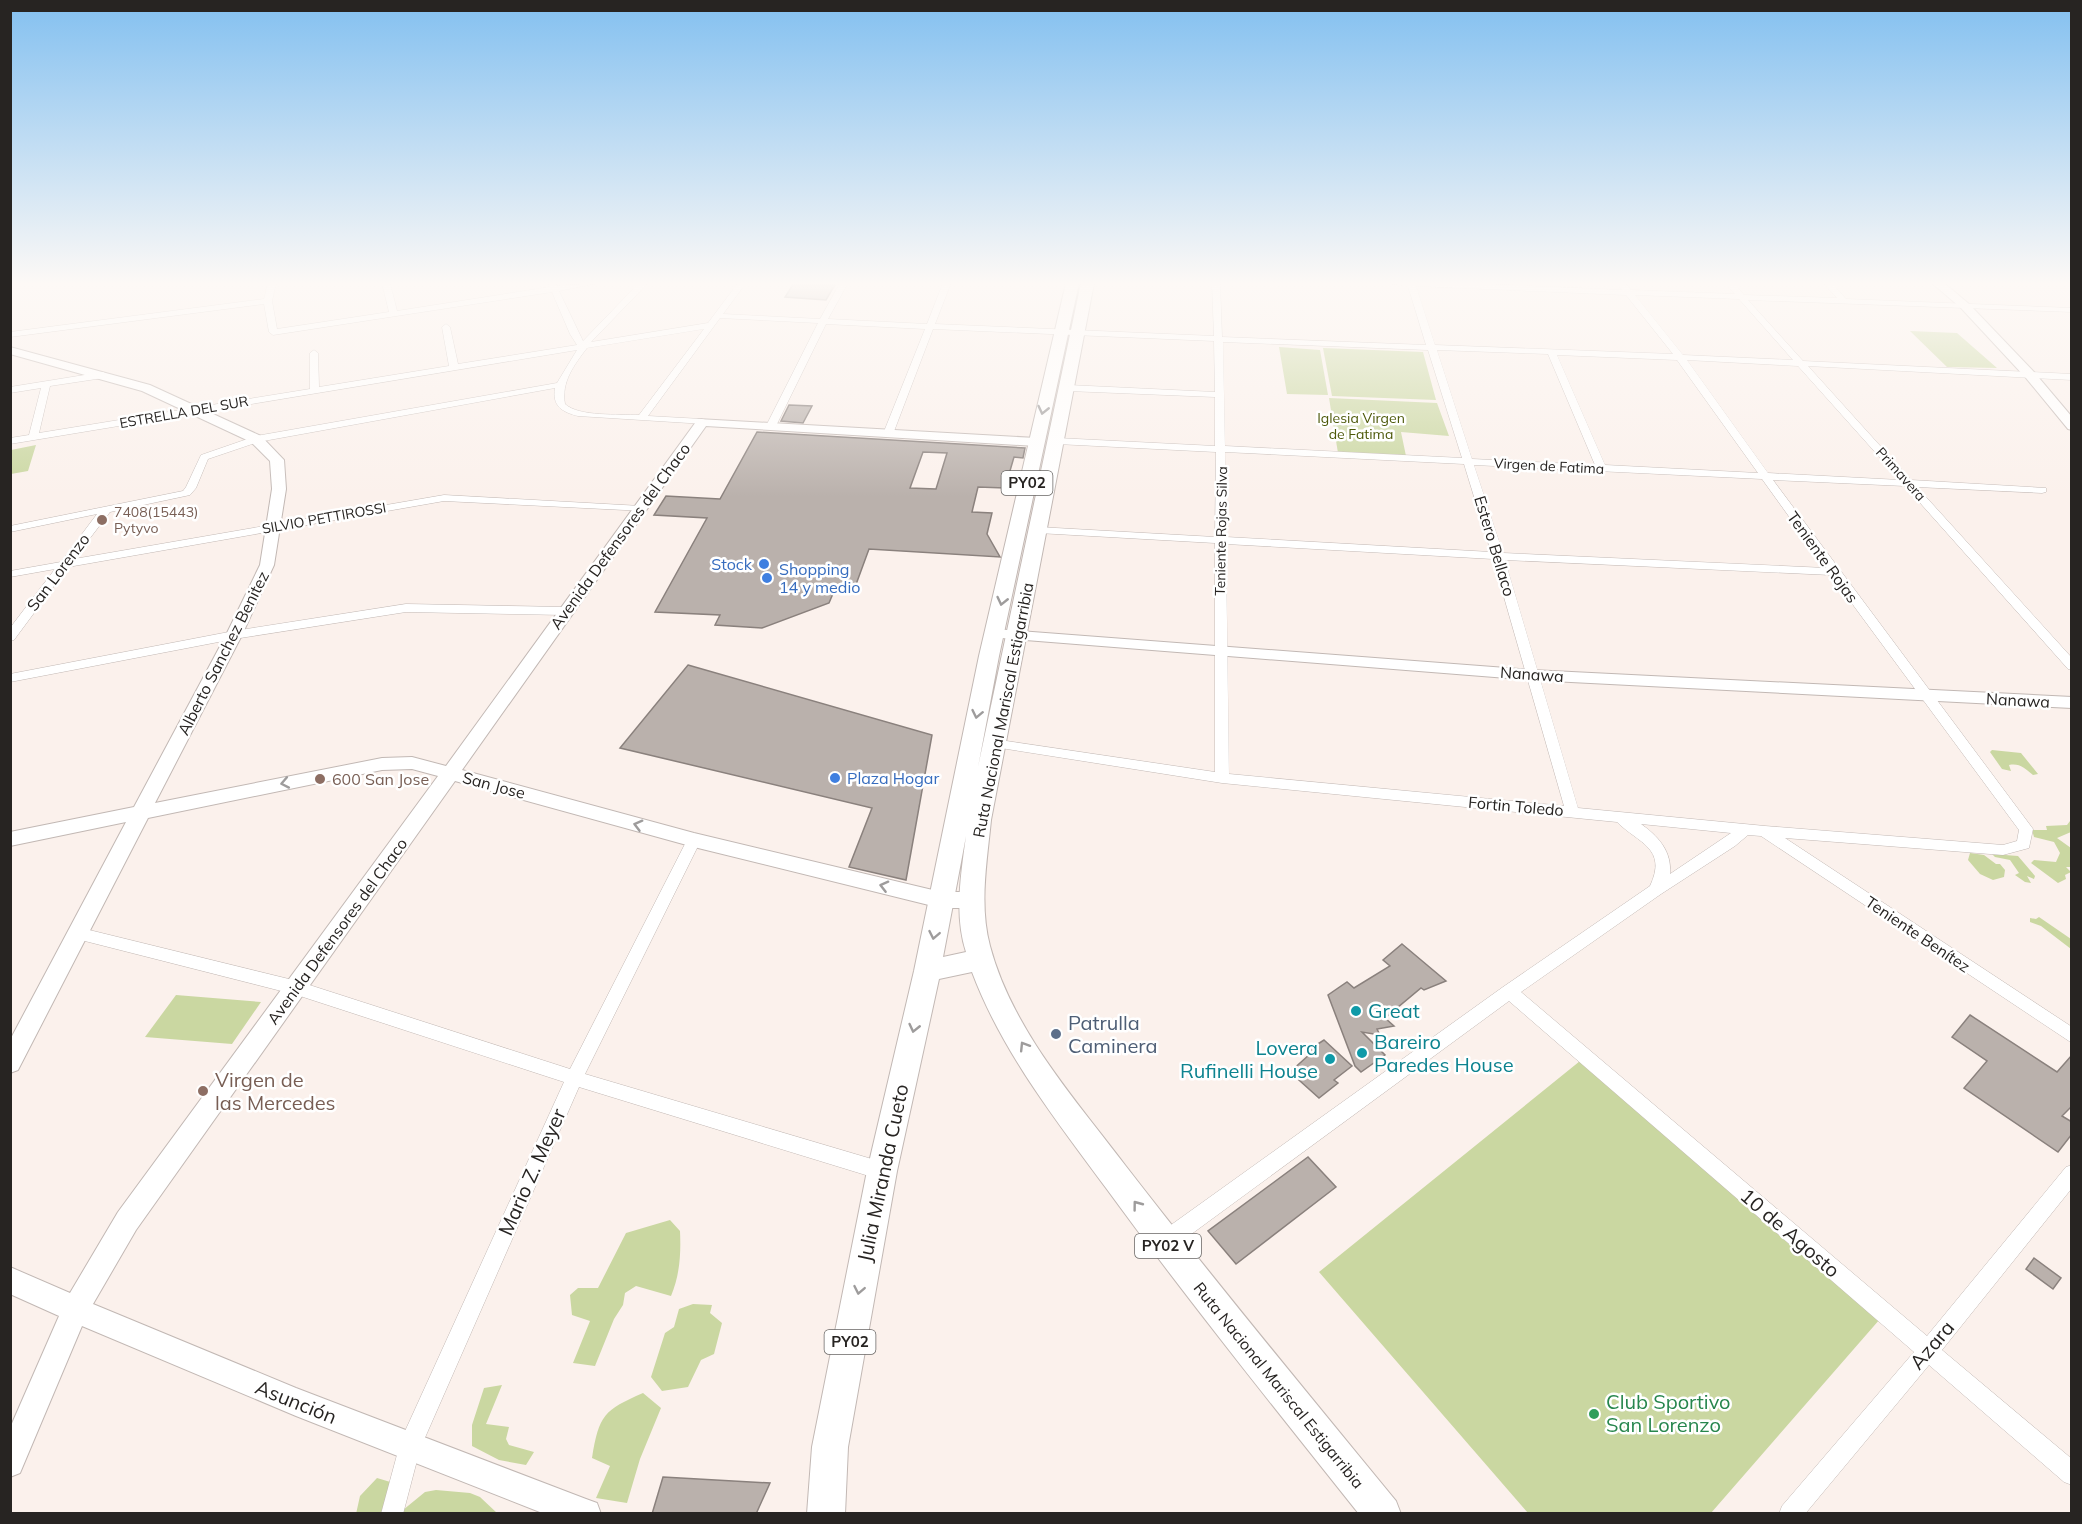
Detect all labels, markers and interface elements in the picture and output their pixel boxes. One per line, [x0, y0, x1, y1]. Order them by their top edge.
street label: ESTRELLA DEL SUR [118, 392, 250, 432]
one-way arrow [1038, 405, 1051, 415]
park label: Iglesia Virgen de Fatima [1317, 409, 1405, 443]
street label: Avenida Defensores del Chaco [546, 439, 694, 633]
street label: Primavera [1872, 443, 1930, 505]
street label: Virgen de Fatima [1493, 454, 1605, 478]
street label: Teniente Rojas Silva [1211, 466, 1231, 596]
road number: PY02 [1002, 471, 1052, 495]
street label: Estero Bellaco [1470, 493, 1520, 599]
street label: SILVIO PETTIROSSI [260, 498, 388, 538]
place label: 7408(15443) Pytyvo [114, 503, 199, 537]
street label: Teniente Rojas [1783, 507, 1863, 607]
marker: 7408(15443) Pytyvo [95, 513, 109, 527]
street label: San Lorenzo [22, 529, 94, 615]
place label: Stock [711, 554, 753, 574]
marker: Stock [757, 557, 771, 571]
place label: Shopping 14 y medio [779, 559, 860, 597]
street label: Alberto Sanchez Benitez [173, 568, 273, 738]
marker: Shopping 14 y medio [760, 571, 774, 585]
street label: Ruta Nacional Mariscal Estigarribia [968, 581, 1038, 839]
one-way arrow [996, 596, 1009, 606]
street label: Nanawa [1499, 662, 1565, 686]
street label: Nanawa [1986, 688, 2050, 712]
one-way arrow [971, 708, 984, 718]
street label: San Jose [460, 767, 528, 803]
place label: Plaza Hogar [847, 768, 939, 788]
place label: 600 San Jose [332, 769, 429, 789]
marker: Plaza Hogar [828, 771, 842, 785]
marker: 600 San Jose [313, 772, 327, 786]
one-way arrow [280, 776, 290, 789]
street label: Fortin Toledo [1467, 792, 1565, 820]
one-way arrow [633, 820, 644, 832]
street label: Avenida Defensores del Chaco [263, 834, 411, 1028]
one-way arrow [879, 881, 889, 894]
street label: Teniente Benítez [1862, 892, 1974, 976]
one-way arrow [928, 930, 941, 940]
place label: Great [1368, 998, 1420, 1023]
marker: Great [1349, 1004, 1363, 1018]
place label: Patrulla Caminera [1068, 1010, 1157, 1058]
one-way arrow [909, 1022, 922, 1032]
marker: Patrulla Caminera [1049, 1027, 1063, 1041]
place label: Bareiro Paredes House [1374, 1029, 1514, 1077]
place label: Lovera Rufinelli House [1180, 1035, 1318, 1083]
one-way arrow [1020, 1042, 1032, 1052]
marker: Bareiro Paredes House [1355, 1046, 1369, 1060]
marker: Lovera Rufinelli House [1323, 1052, 1337, 1066]
place label: Virgen de las Mercedes [215, 1067, 335, 1115]
street label: Julia Miranda Cueto [851, 1082, 914, 1264]
marker: Virgen de las Mercedes [196, 1084, 210, 1098]
street label: Mario Z. Meyer [492, 1104, 571, 1239]
street label: 10 de Agosto [1736, 1183, 1845, 1283]
one-way arrow [1133, 1201, 1144, 1212]
road number: PY02 V [1135, 1234, 1201, 1258]
street label: Ruta Nacional Mariscal Estigarribia [1190, 1278, 1368, 1492]
one-way arrow [854, 1286, 866, 1295]
street label: Azara [1904, 1315, 1959, 1374]
road number: PY02 [824, 1330, 876, 1354]
street label: Asunción [252, 1374, 341, 1429]
place label: Club Sportivo San Lorenzo [1606, 1389, 1731, 1437]
marker: Club Sportivo San Lorenzo [1587, 1407, 1601, 1421]

